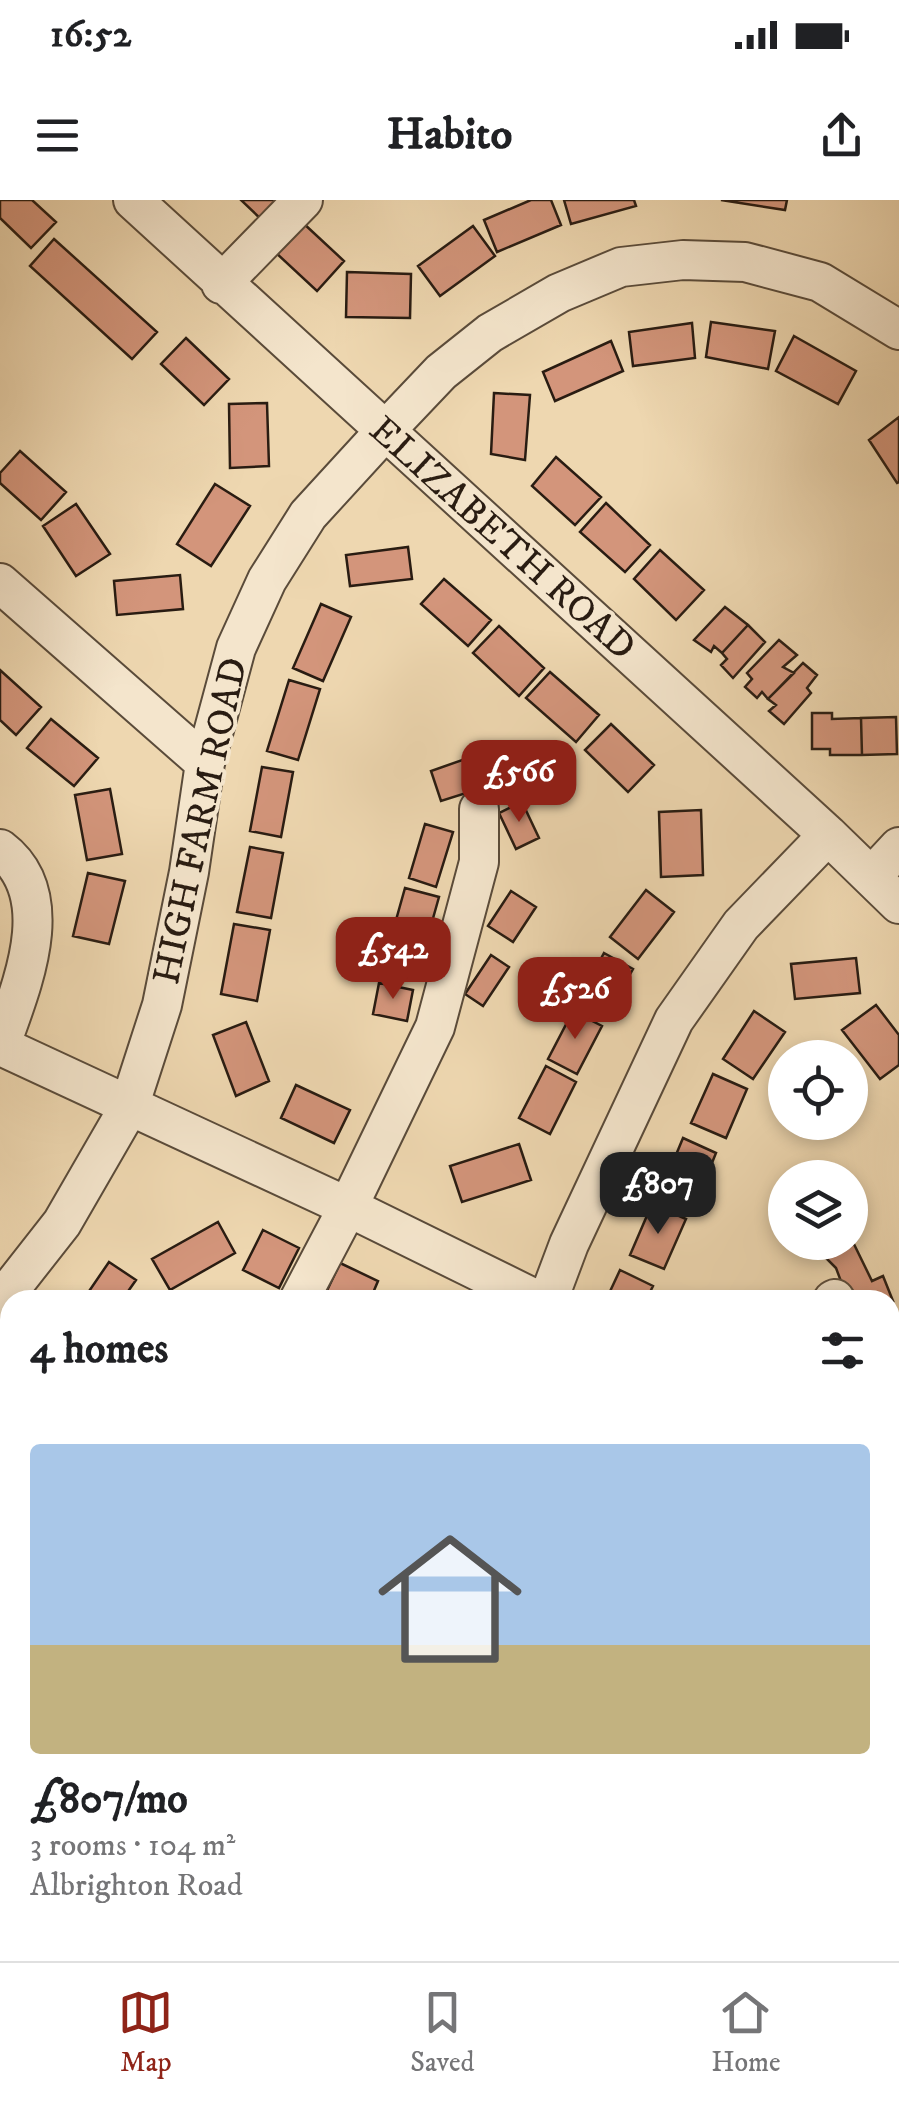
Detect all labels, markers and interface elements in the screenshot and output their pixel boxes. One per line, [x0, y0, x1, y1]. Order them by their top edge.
text: 16:52 [50, 11, 131, 59]
text: Habito [387, 107, 512, 163]
icon: menu [30, 108, 85, 163]
icon: share [814, 108, 869, 163]
street label: ELIZABETH ROAD [359, 407, 645, 671]
street label: HIGH FARM ROAD [143, 653, 259, 989]
pin: £566 [460, 740, 578, 825]
text: £566 [483, 752, 555, 792]
pin: £542 [334, 917, 452, 1002]
text: £542 [358, 929, 428, 969]
pin: £526 [516, 957, 634, 1042]
text: £526 [540, 969, 610, 1009]
map controls [768, 1040, 868, 1260]
button: locate [768, 1040, 868, 1140]
pin: £807 [599, 1152, 717, 1237]
button: layers [768, 1160, 868, 1260]
text: £807 [622, 1164, 694, 1204]
icon: filters [815, 1323, 870, 1378]
text: 4 homes [30, 1324, 168, 1376]
icon: home [360, 1509, 540, 1689]
text: £807/mo [30, 1774, 188, 1826]
text: 3 rooms · 104 m² [30, 1826, 235, 1866]
text: Albrighton Road [30, 1866, 243, 1906]
tab: Map [118, 1985, 173, 2080]
tab: Saved [410, 1985, 475, 2080]
tab: Home [711, 1985, 781, 2080]

